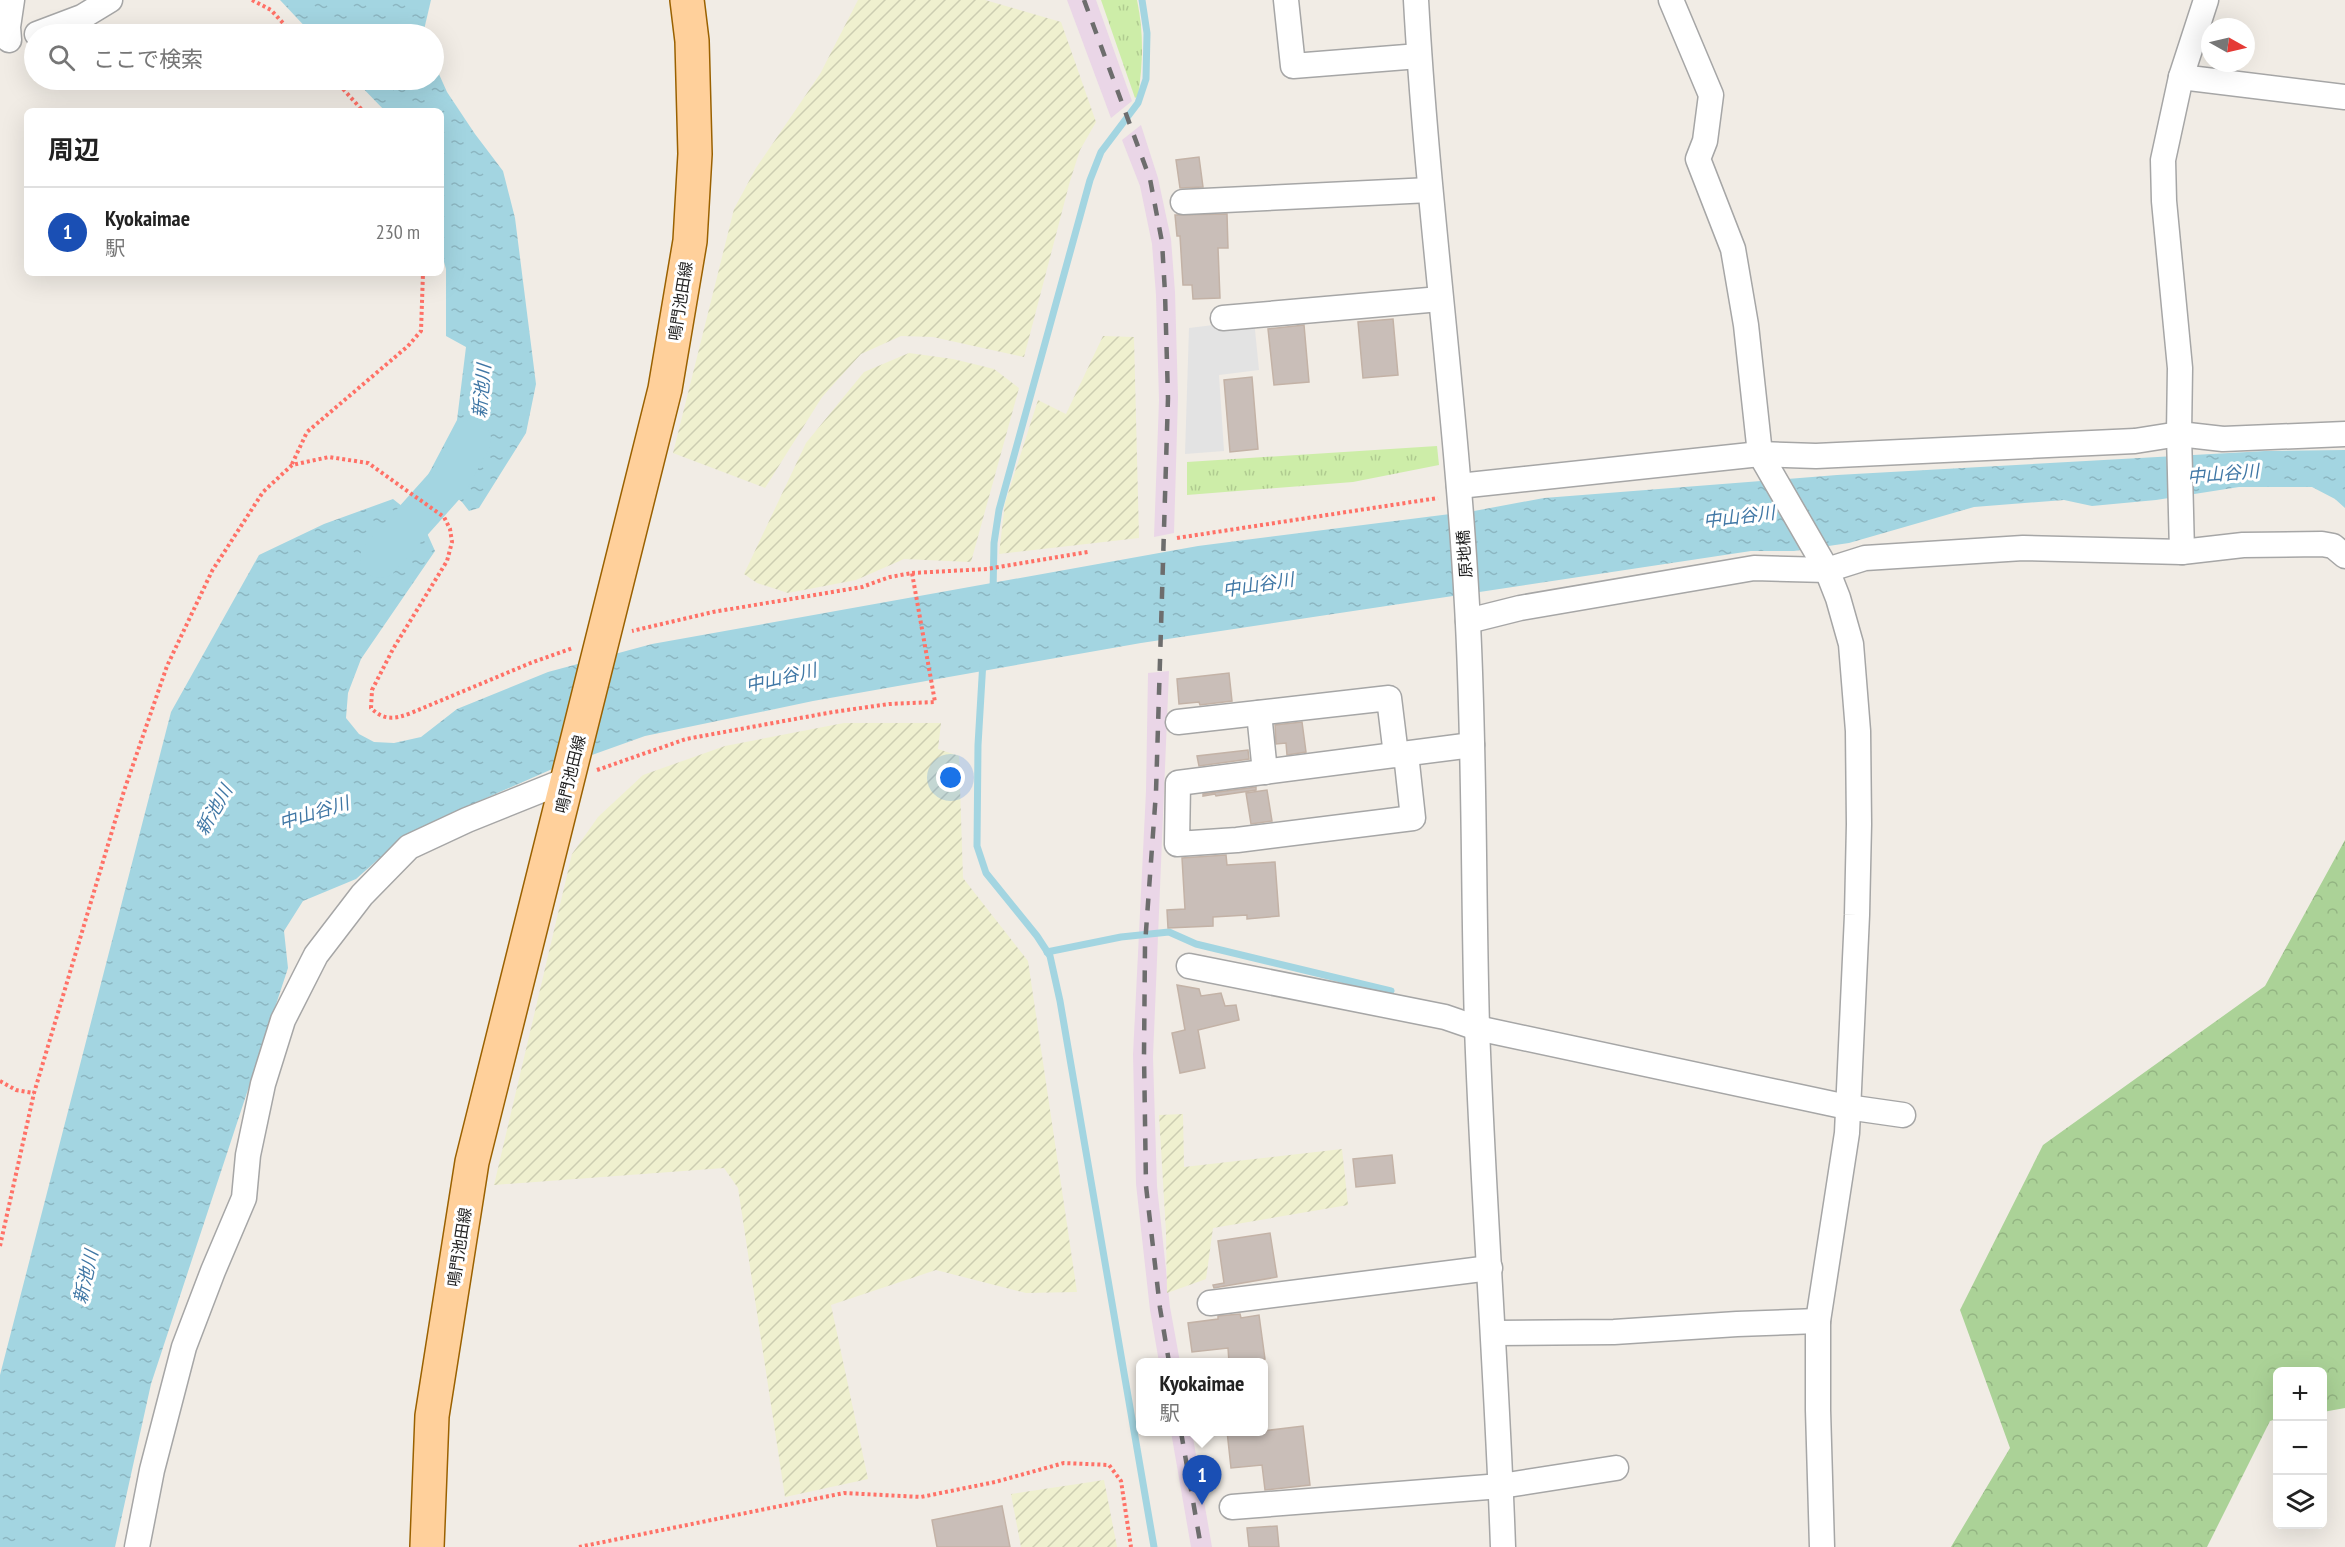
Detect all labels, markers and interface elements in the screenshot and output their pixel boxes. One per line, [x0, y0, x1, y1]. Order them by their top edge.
north arrow [2201, 18, 2255, 72]
search box [24, 24, 444, 90]
icon: search [45, 41, 78, 74]
text: ここで検索 [93, 45, 203, 73]
text: 周辺 [48, 133, 100, 166]
text: Kyokaimae [105, 204, 190, 232]
text: 1 [63, 219, 72, 245]
text: 230 m [376, 219, 420, 245]
text: 駅 [105, 235, 125, 261]
street label: 鳴門池田線 [664, 260, 696, 342]
water label: 新池川 [468, 361, 495, 419]
water label: 中山谷川 [2186, 459, 2262, 488]
water label: 中山谷川 [1702, 500, 1778, 532]
street label: 原地橋 [1452, 529, 1476, 579]
water label: 中山谷川 [1221, 567, 1297, 601]
water label: 中山谷川 [743, 658, 821, 697]
street label: 鳴門池田線 [551, 733, 589, 815]
your location [936, 763, 965, 792]
water label: 新池川 [190, 779, 238, 839]
water label: 中山谷川 [276, 790, 354, 834]
street label: 鳴門池田線 [443, 1206, 475, 1288]
water label: 新池川 [68, 1246, 103, 1306]
popup [1136, 1358, 1268, 1436]
map controls [2273, 1367, 2327, 1529]
button: + [2273, 1367, 2327, 1421]
text: Kyokaimae [1159, 1369, 1245, 1397]
text: 駅 [1159, 1400, 1179, 1426]
button: − [2273, 1421, 2327, 1475]
pin: 1 [1182, 1456, 1222, 1505]
button: layers [2273, 1475, 2327, 1529]

